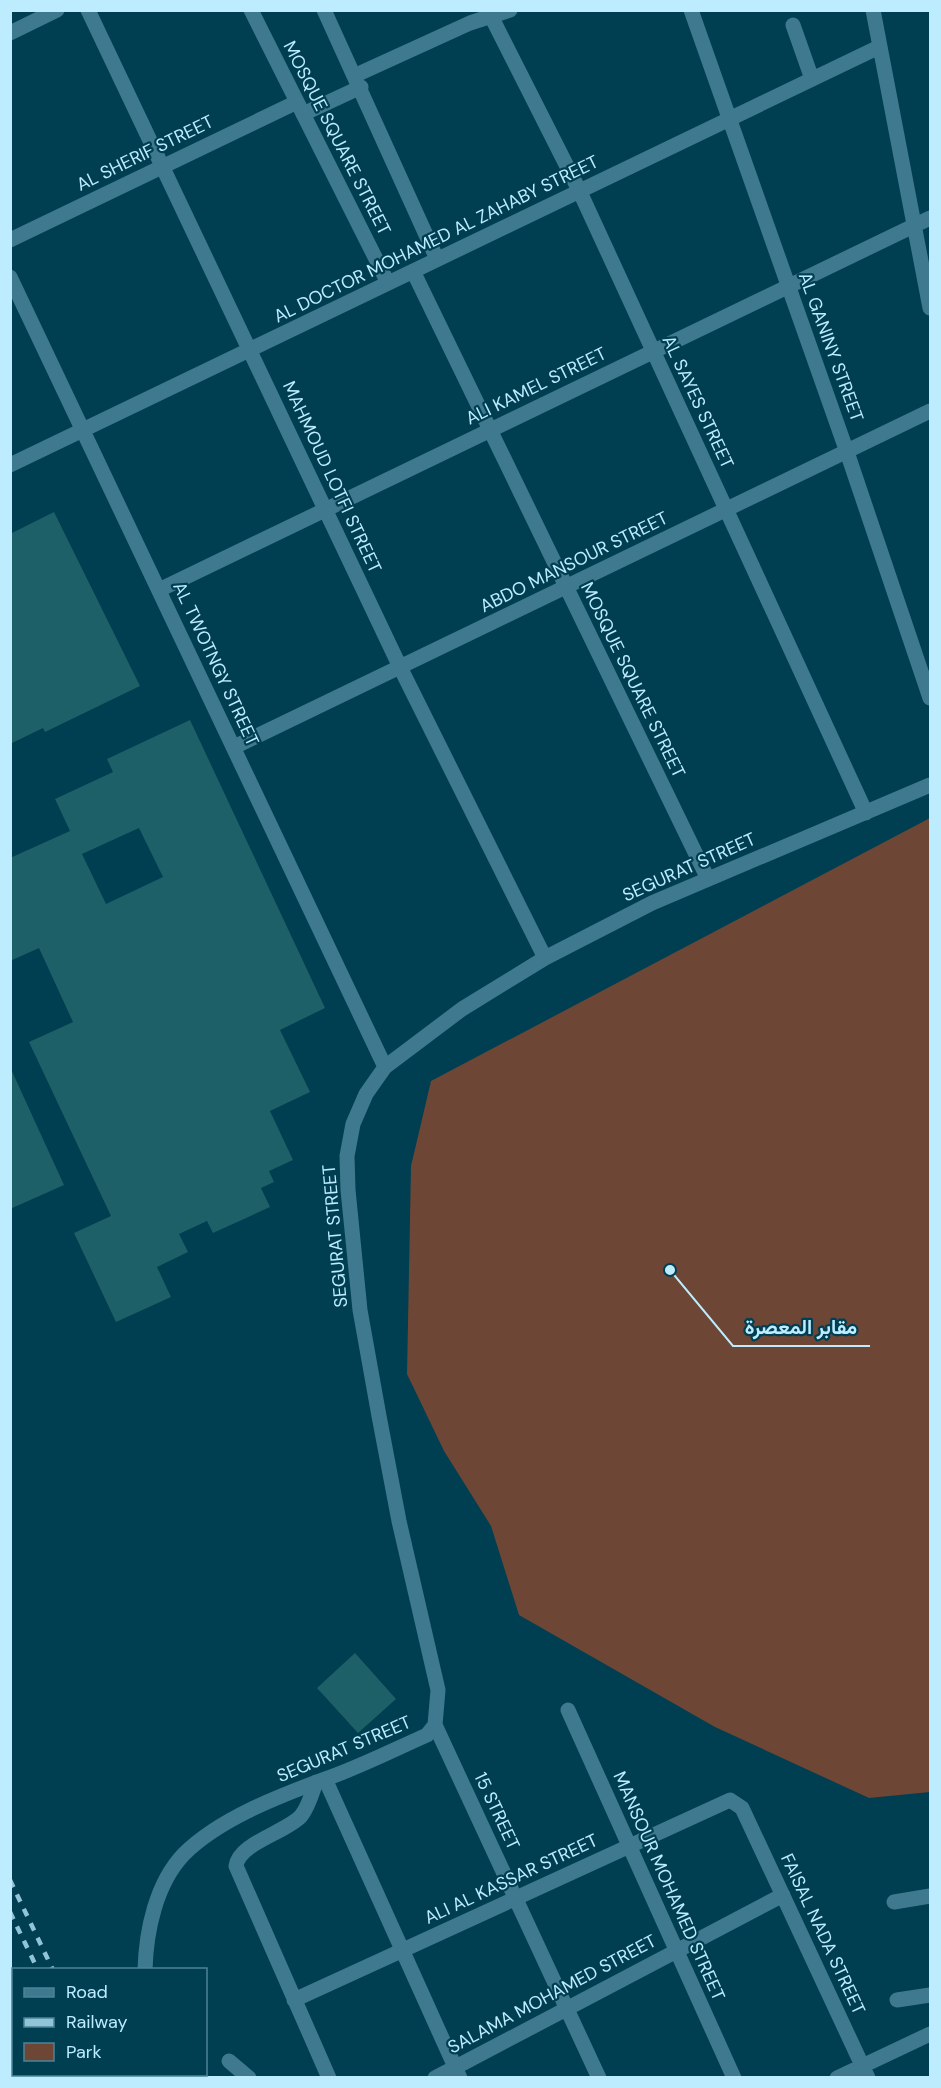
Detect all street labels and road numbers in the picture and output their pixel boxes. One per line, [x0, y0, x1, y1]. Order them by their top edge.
street label: MOSQUE SQUARE STREET [278, 37, 396, 239]
street label: AL SHERIF STREET [72, 109, 218, 197]
street label: AL DOCTOR MOHAMED AL ZAHABY STREET [269, 150, 603, 328]
street label: AL GANINY STREET [793, 269, 869, 425]
street label: AL SAYES STREET [657, 331, 739, 473]
street label: ALI KAMEL STREET [462, 341, 610, 431]
street label: MAHMOUD LOTFI STREET [277, 377, 387, 577]
street label: ABDO MANSOUR STREET [476, 506, 672, 618]
street label: AL TWOTNGY STREET [167, 578, 265, 750]
street label: MOSQUE SQUARE STREET [575, 578, 691, 782]
street label: SEGURAT STREET [619, 827, 759, 907]
street label: SEGURAT STREET [317, 1163, 353, 1309]
street label: SEGURAT STREET [273, 1710, 415, 1788]
street label: 15 STREET [469, 1768, 525, 1854]
street label: MANSOUR MOHAMED STREET [608, 1768, 730, 2004]
street label: ALI AL KASSAR STREET [420, 1828, 602, 1930]
street label: FAISAL NADA STREET [775, 1850, 871, 2018]
street label: SALAMA MOHAMED STREET [444, 1929, 660, 2059]

